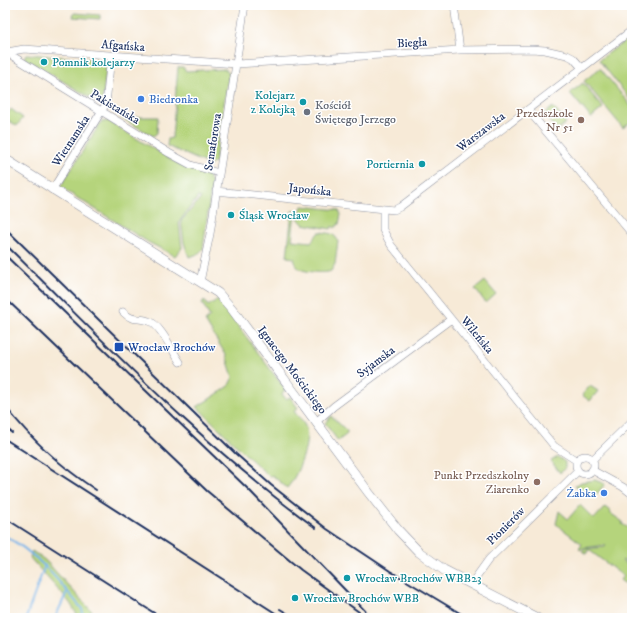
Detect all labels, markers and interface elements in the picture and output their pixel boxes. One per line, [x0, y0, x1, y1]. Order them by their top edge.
street label: Biegła [397, 35, 428, 51]
street label: Afgańska [101, 37, 146, 55]
place label: Pomnik kolejarzy [52, 55, 135, 70]
marker: Pomnik kolejarzy [39, 57, 49, 67]
street label: Pakistańska [87, 86, 143, 128]
place label: Kolejarz z Kolejką [251, 88, 296, 117]
place label: Biedronka [149, 92, 199, 107]
marker: Biedronka [136, 94, 146, 104]
marker: Kolejarz z Kolejką [298, 97, 308, 107]
place label: Kościół Świętego Jerzego [315, 98, 396, 127]
place label: Przedszkole Nr 51 [516, 106, 573, 135]
marker: Kościół Świętego Jerzego [302, 107, 312, 117]
street label: Warszawska [453, 108, 509, 156]
street label: Semaforowa [201, 111, 225, 172]
street label: Wietnamska [48, 112, 94, 170]
marker: Przedszkole Nr 51 [576, 115, 586, 125]
place label: Portiernia [366, 157, 415, 172]
marker: Portiernia [417, 159, 427, 169]
street label: Japońska [287, 180, 333, 200]
place label: Śląsk Wrocław [239, 208, 309, 223]
marker: Śląsk Wrocław [226, 210, 236, 220]
street label: Wileńska [457, 312, 497, 357]
street label: Ignacego Mościckiego [254, 323, 330, 417]
place label: Wrocław Brochów [127, 340, 216, 355]
marker: Wrocław Brochów [113, 341, 125, 353]
street label: Syjamska [354, 342, 399, 381]
place label: Punkt Przedszkolny Ziarenko [434, 468, 529, 497]
marker: Punkt Przedszkolny Ziarenko [532, 477, 542, 487]
place label: Żabka [567, 486, 597, 501]
marker: Żabka [599, 488, 609, 498]
street label: Pionierów [484, 503, 529, 548]
place label: Wrocław Brochów WBB23 [354, 571, 482, 586]
marker: Wrocław Brochów WBB23 [342, 573, 352, 583]
place label: Wrocław Brochów WBB [302, 591, 419, 606]
marker: Wrocław Brochów WBB [290, 593, 300, 603]

